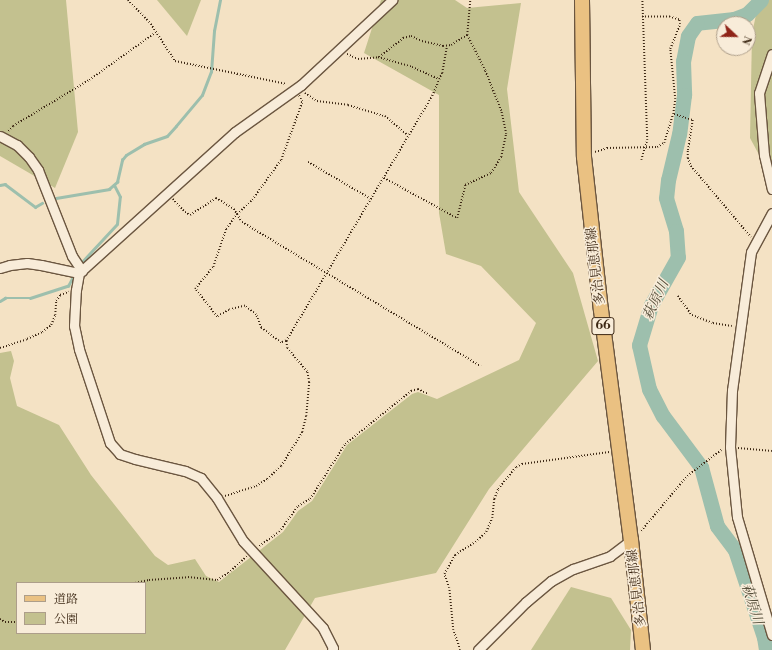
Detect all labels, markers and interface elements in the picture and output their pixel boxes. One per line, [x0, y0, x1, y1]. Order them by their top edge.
north arrow [716, 16, 756, 56]
text: N [738, 33, 754, 47]
street label: 多治見恵那線 [584, 226, 608, 306]
water label: 萩原川 [640, 277, 672, 323]
road number: 66 [591, 316, 615, 336]
street label: 多治見恵那線 [625, 548, 649, 628]
water label: 萩原川 [738, 581, 766, 627]
legend [16, 582, 146, 634]
text: 道路 [54, 592, 78, 607]
text: 公園 [54, 612, 78, 627]

